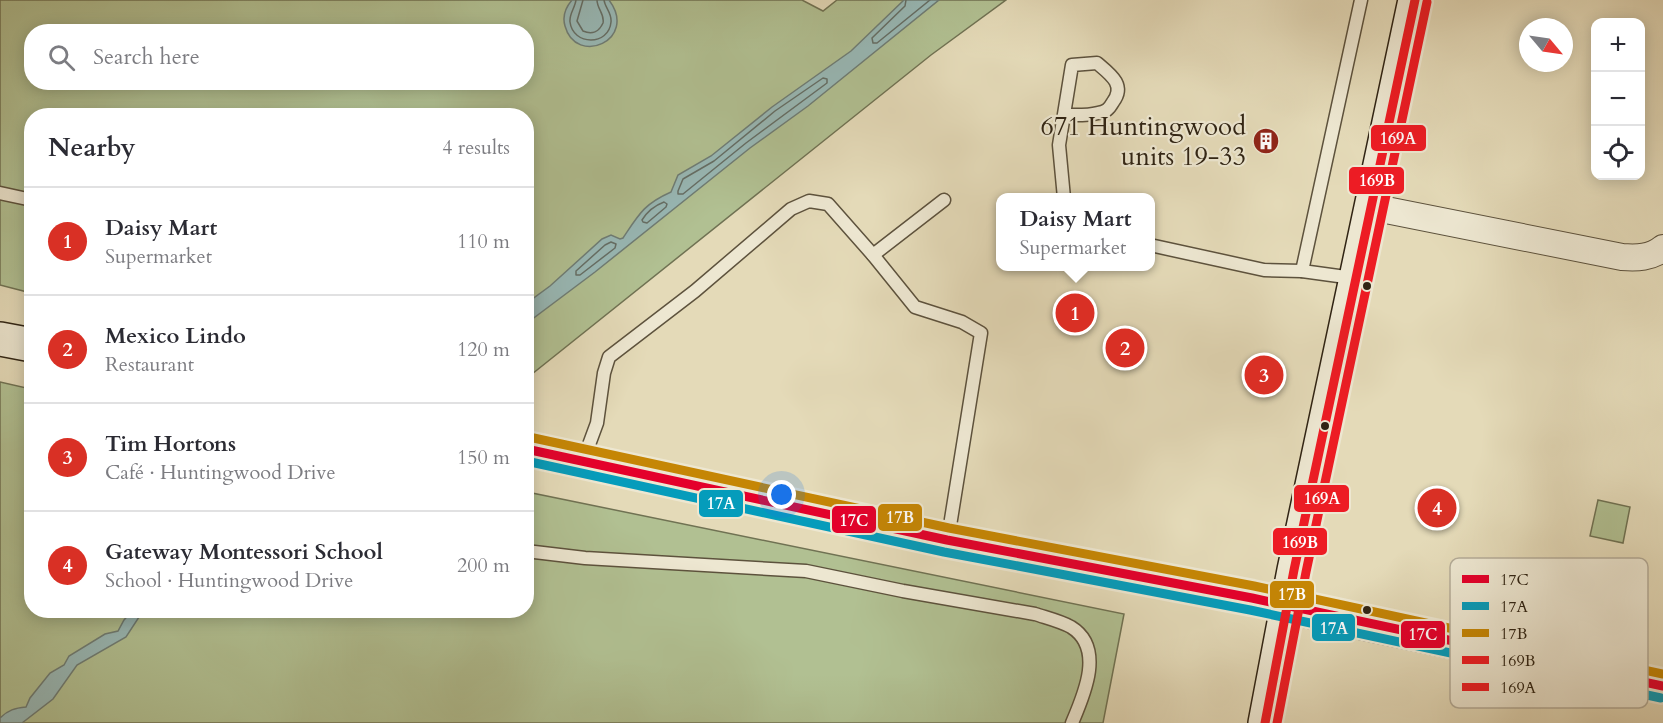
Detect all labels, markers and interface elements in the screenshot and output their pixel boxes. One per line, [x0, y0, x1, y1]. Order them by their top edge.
north arrow [1519, 18, 1573, 72]
map controls [1591, 18, 1645, 180]
button: + [1591, 18, 1645, 72]
search box [24, 24, 534, 90]
icon: search [45, 41, 78, 74]
text: Search here [93, 42, 200, 72]
button: − [1591, 72, 1645, 126]
place label: 671 Huntingwood units 19-33 [1041, 109, 1246, 174]
line badge: 169A [1370, 124, 1427, 152]
building icon: 671 Huntingwood units 19-33 [1251, 126, 1281, 156]
button: locate [1591, 126, 1645, 180]
text: 169A [1380, 128, 1416, 150]
text: Nearby [48, 130, 136, 165]
text: 4 results [442, 134, 510, 161]
line badge: 169B [1348, 166, 1405, 195]
text: 169B [1359, 170, 1395, 192]
popup [996, 193, 1155, 271]
text: Daisy Mart [1019, 204, 1132, 234]
text: Daisy Mart [105, 213, 217, 243]
text: 1 [62, 228, 73, 255]
text: 110 m [457, 228, 510, 255]
text: Supermarket [1019, 234, 1126, 261]
text: Supermarket [105, 243, 212, 270]
unlabelled marker [1361, 280, 1373, 292]
pin: 1 [1056, 290, 1094, 336]
text: Mexico Lindo [105, 321, 246, 351]
pin: 2 [1106, 326, 1144, 370]
text: 2 [62, 336, 73, 363]
text: 120 m [457, 336, 510, 363]
text: Restaurant [105, 351, 194, 378]
pin: 3 [1244, 352, 1284, 398]
unlabelled marker [1319, 420, 1331, 432]
text: Tim Hortons [105, 429, 236, 459]
text: 3 [62, 444, 73, 471]
text: 150 m [457, 444, 510, 471]
text: Café · Huntingwood Drive [105, 459, 336, 486]
your location [767, 480, 796, 509]
line badge: 169A [1293, 484, 1350, 513]
pin: 4 [1418, 486, 1456, 530]
text: 169A [1304, 488, 1340, 510]
line badge: 17A [698, 489, 744, 518]
text: 17A [707, 493, 735, 515]
line badge: 17B [877, 503, 923, 532]
line badge: 17C [831, 505, 877, 534]
text: 17B [886, 507, 914, 529]
text: 17C [840, 510, 868, 532]
line badge: 169B [1272, 527, 1328, 556]
text: 169B [1282, 532, 1318, 554]
text: Gateway Montessori School [105, 537, 383, 567]
text: 4 [62, 552, 73, 579]
text: 200 m [457, 552, 510, 579]
legend [1450, 558, 1648, 708]
text: School · Huntingwood Drive [105, 567, 353, 594]
text: 17C [1500, 569, 1529, 591]
line badge: 17B [1269, 580, 1315, 609]
text: 17B [1278, 584, 1306, 606]
text: 17A [1500, 596, 1528, 618]
unlabelled marker [1361, 604, 1373, 616]
line badge: 17A [1311, 613, 1356, 642]
text: 17A [1320, 618, 1348, 640]
line badge: 17C [1400, 620, 1446, 649]
text: 17B [1500, 623, 1527, 645]
text: 17C [1409, 624, 1437, 646]
text: 169B [1500, 650, 1536, 672]
text: 169A [1500, 677, 1537, 699]

